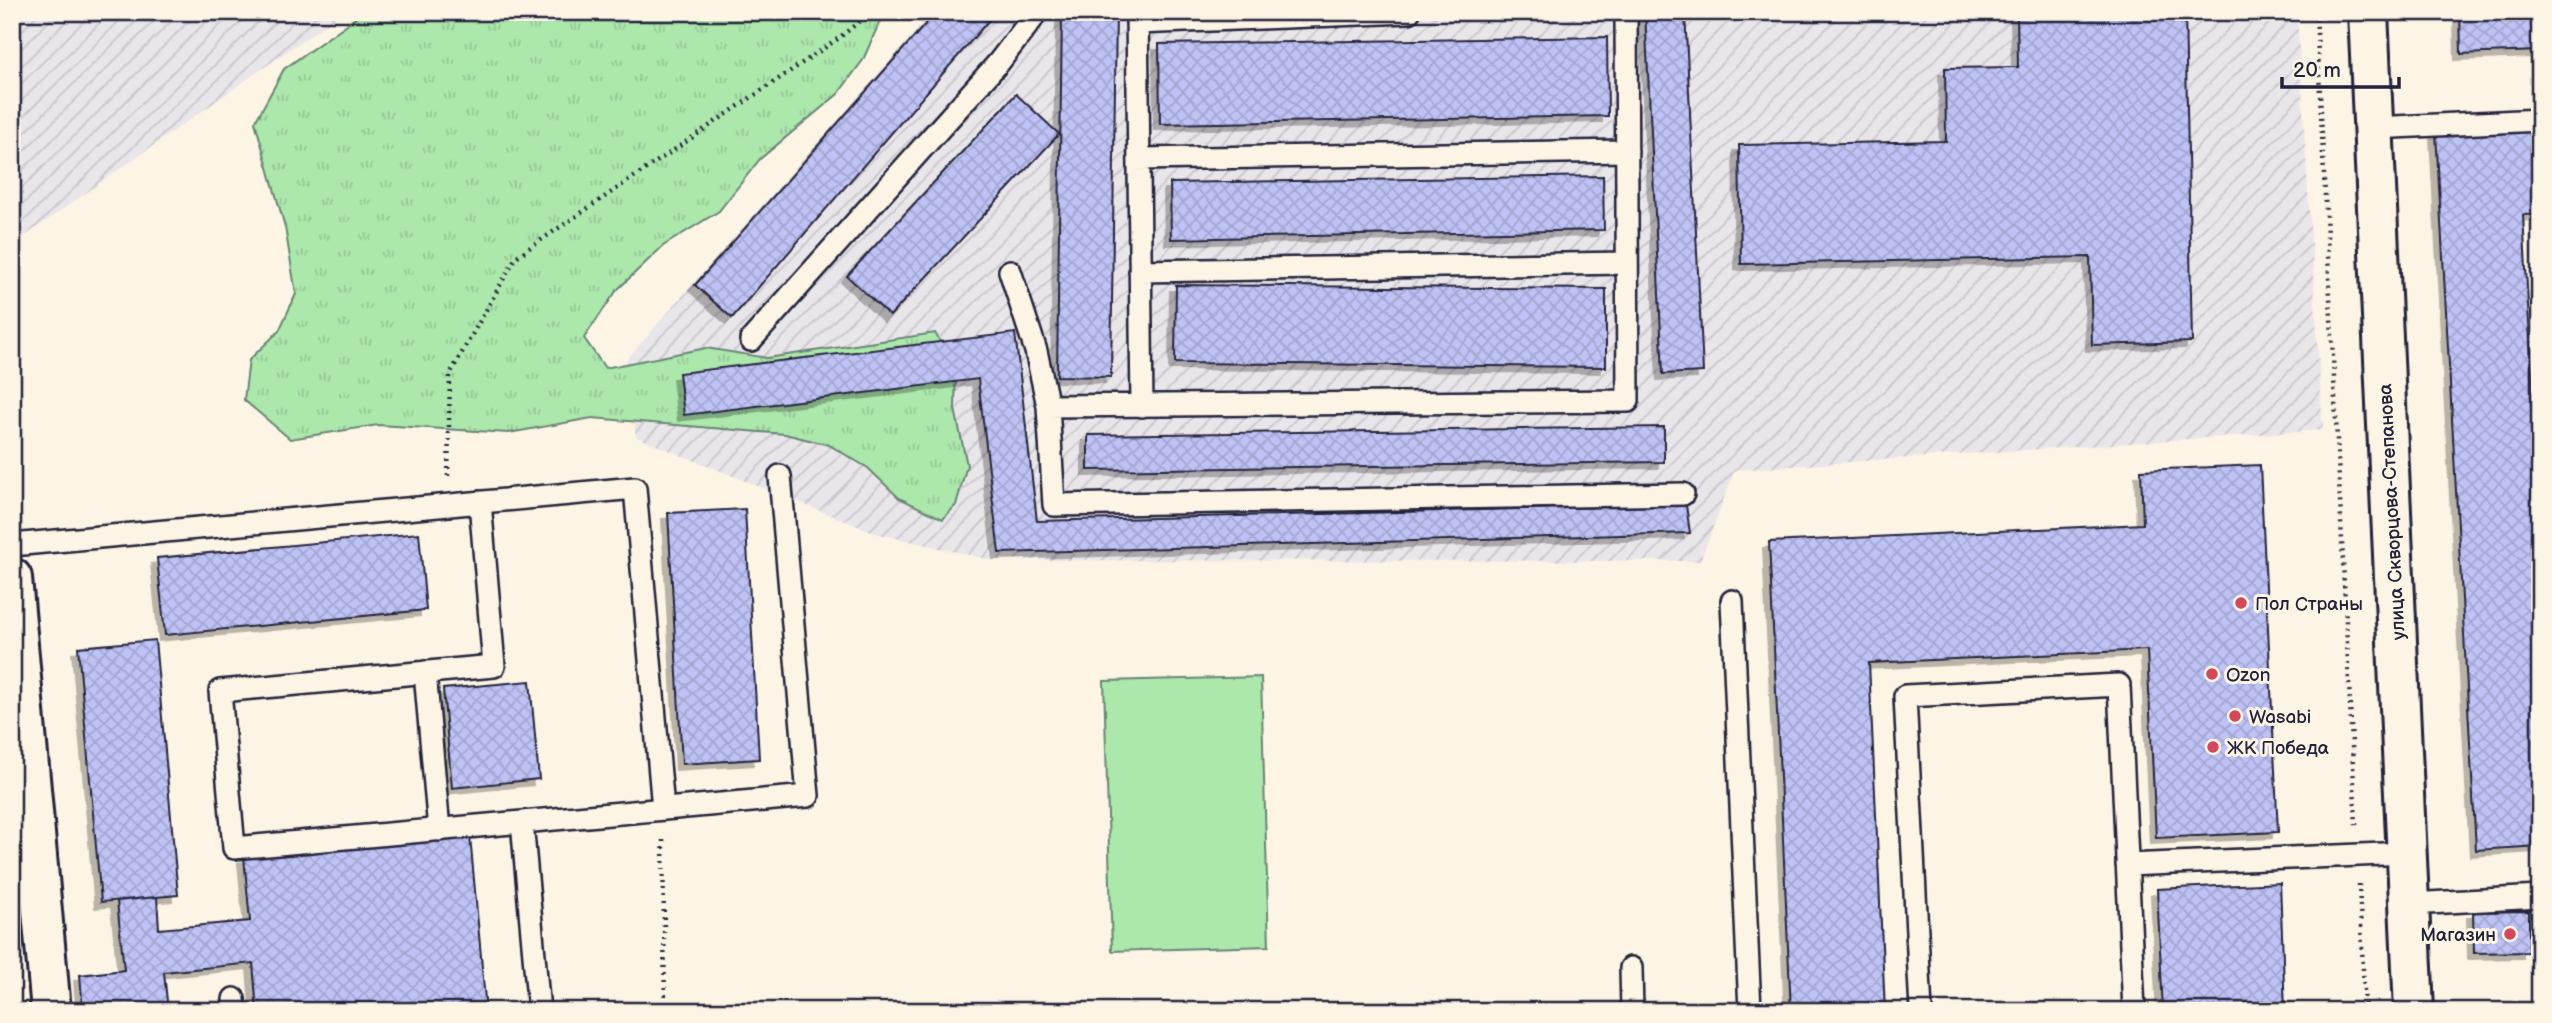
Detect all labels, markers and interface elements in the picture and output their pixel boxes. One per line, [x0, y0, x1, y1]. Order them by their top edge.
scale bar [2282, 46, 2400, 90]
text: 20 m [2293, 58, 2341, 83]
street label: улица Скворцова-Степанова [2374, 383, 2411, 641]
place label: Пол Страны [2255, 593, 2363, 616]
marker: Пол Страны [2233, 595, 2249, 611]
place label: Ozon [2226, 664, 2271, 687]
marker: Ozon [2204, 666, 2220, 682]
place label: Wasabi [2249, 706, 2311, 729]
marker: Wasabi [2227, 708, 2243, 724]
place label: ЖК Победа [2227, 737, 2329, 760]
marker: ЖК Победа [2205, 739, 2221, 755]
place label: Магазин [2420, 924, 2496, 947]
marker: Магазин [2502, 926, 2518, 942]

